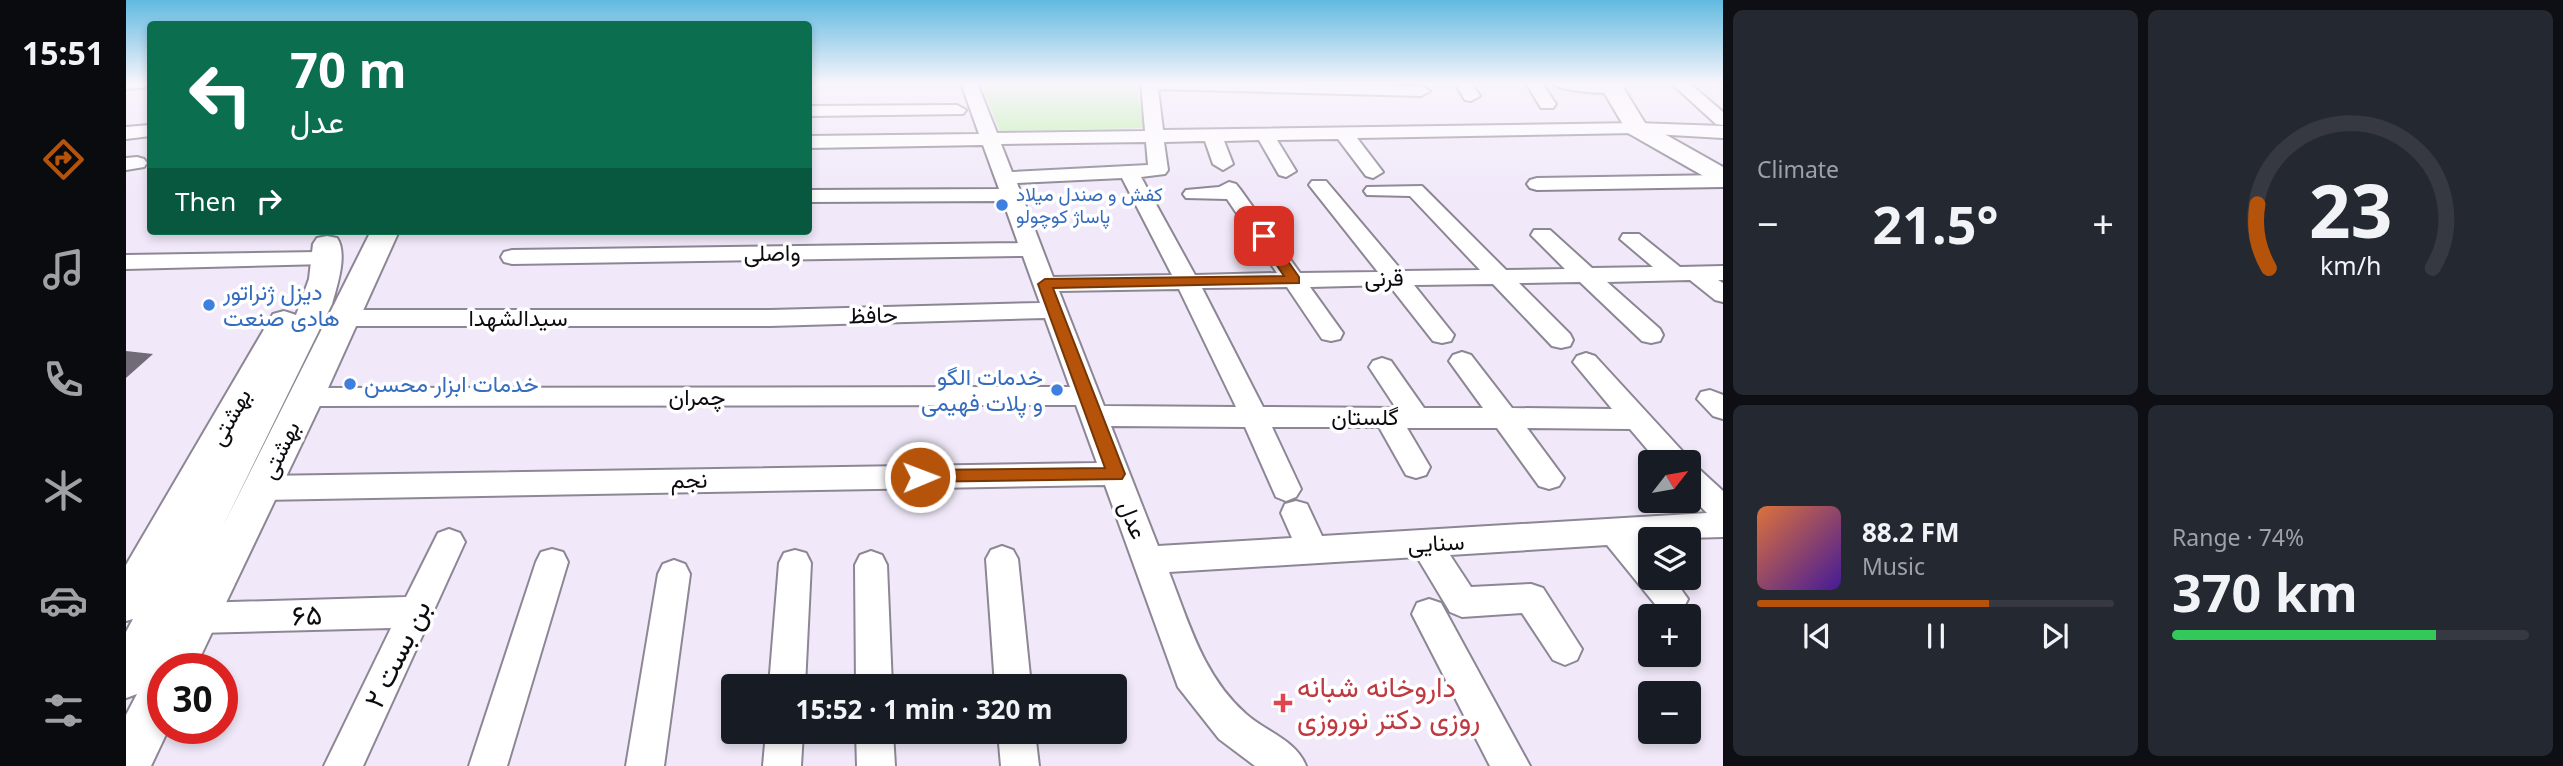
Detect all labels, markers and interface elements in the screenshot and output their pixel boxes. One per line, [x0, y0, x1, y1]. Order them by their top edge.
text: 15:51 [22, 31, 104, 74]
text: 70 m [290, 36, 407, 102]
icon: left [175, 49, 266, 140]
text: عدل [290, 99, 344, 142]
icon: directions [39, 135, 88, 184]
text: Climate [1757, 153, 1839, 185]
text: 23 [2309, 161, 2392, 260]
place label: کفش و صندل میلاد پاساژ کوچولو [1016, 181, 1163, 230]
icon: right [250, 182, 288, 220]
text: Then [175, 183, 236, 219]
text: 21.5° [1873, 188, 1998, 259]
marker: کفش و صندل میلاد پاساژ کوچولو [994, 197, 1010, 213]
text: − [1757, 197, 1779, 249]
text: + [2092, 197, 2114, 249]
pin [1234, 206, 1294, 266]
icon: arrive [1245, 217, 1283, 255]
street label: واصلی [743, 236, 801, 268]
icon: music [39, 245, 88, 294]
text: km/h [2320, 248, 2381, 282]
street label: قرنی [1364, 261, 1404, 293]
place label: دیزل ژنراتور هادی صنعت [222, 275, 340, 333]
marker: دیزل ژنراتور هادی صنعت [201, 297, 217, 313]
street label: حافظ [848, 298, 898, 330]
street label: سیدالشهدا [468, 301, 568, 333]
icon: phone [39, 355, 88, 404]
place label: خدمات الگو و پلات فهیمی [921, 360, 1043, 419]
place label: خدمات ابزار محسن [364, 367, 539, 399]
marker: خدمات ابزار محسن [342, 376, 358, 392]
street label: چمران [669, 380, 725, 413]
street label: بهشتی [200, 382, 258, 451]
marker: خدمات الگو و پلات فهیمی [1049, 382, 1065, 398]
street label: گلستان [1331, 400, 1399, 432]
street label: بهشتى [251, 415, 307, 484]
position arrow [883, 440, 957, 514]
north arrow [1638, 450, 1701, 513]
map controls [1638, 450, 1701, 744]
street label: نجم [670, 463, 708, 495]
icon: climate [39, 466, 88, 515]
street label: عدل [1112, 496, 1156, 544]
text: 88.2 FM [1862, 514, 1959, 550]
text: Range · 74% [2172, 521, 2304, 553]
street label: سنایی [1407, 525, 1465, 559]
button: layers [1638, 527, 1701, 590]
text: Music [1862, 550, 1925, 582]
text: 370 km [2172, 556, 2358, 627]
icon: car [39, 576, 88, 625]
street label: بن بست ۲ [354, 593, 439, 714]
street label: ۶۵ [291, 594, 323, 634]
button: + [1638, 604, 1701, 667]
icon: previous [1798, 617, 1836, 655]
icon: pause [1917, 617, 1955, 655]
icon: next [2036, 617, 2074, 655]
speed limit sign: 30 [147, 653, 238, 744]
place label: داروخانه شبانه روزی دکتر نوروزی [1297, 667, 1480, 737]
button: − [1638, 681, 1701, 744]
icon: filters [39, 686, 88, 735]
text: 15:52 · 1 min · 320 m [796, 691, 1052, 727]
marker: داروخانه شبانه روزی دکتر نوروزی [1275, 695, 1291, 711]

